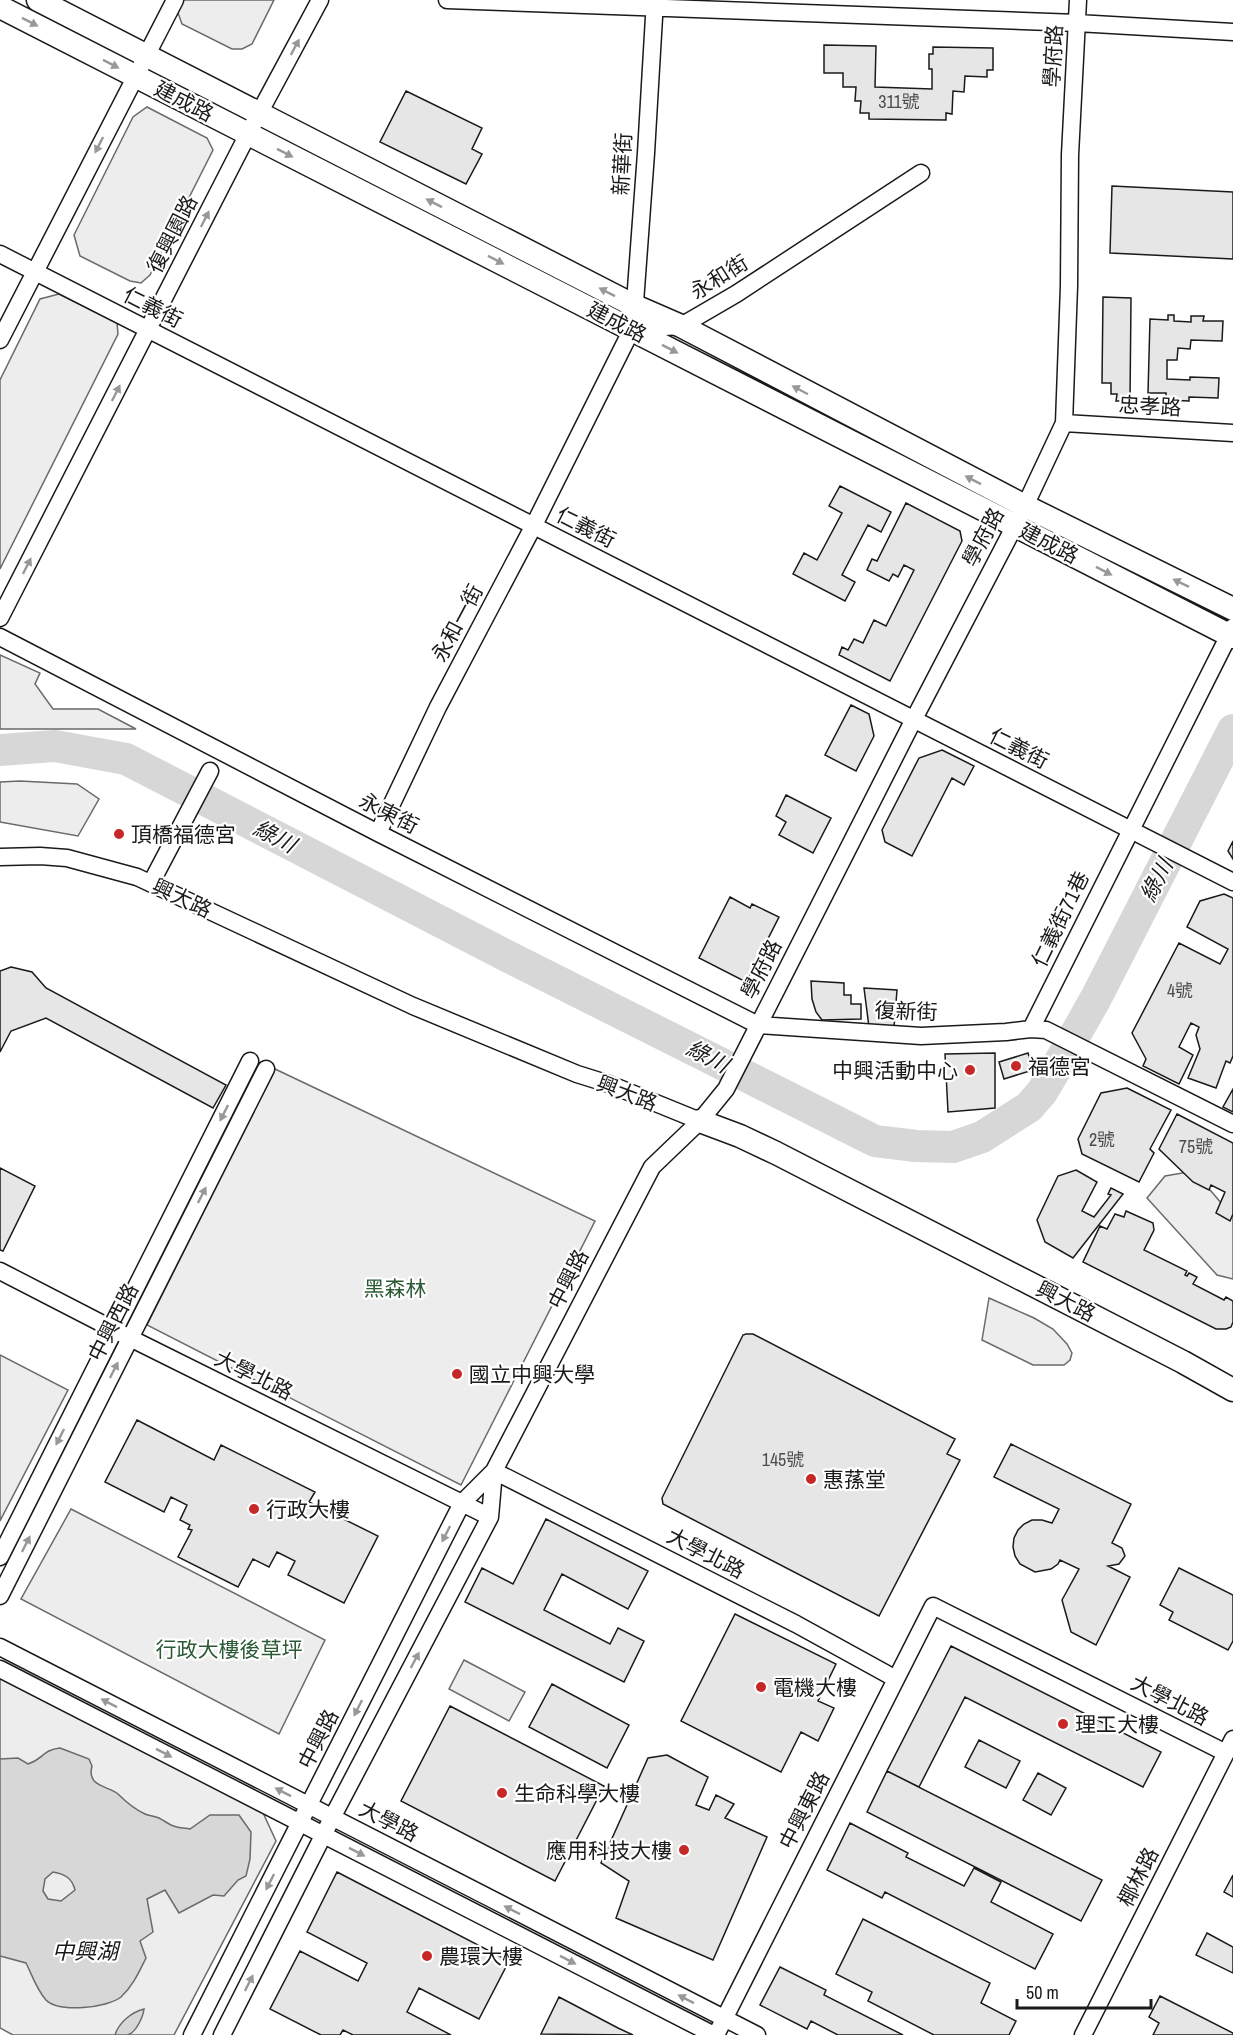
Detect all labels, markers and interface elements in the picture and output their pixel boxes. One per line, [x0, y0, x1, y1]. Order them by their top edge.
one-way arrow [21, 17, 38, 27]
street label: 學府路 [1037, 24, 1069, 88]
one-way arrow [290, 38, 300, 55]
one-way arrow [103, 59, 120, 69]
street label: 建成路 [149, 74, 219, 128]
house number: 311號 [878, 89, 920, 114]
street label: 新華街 [606, 132, 638, 196]
one-way arrow [95, 136, 105, 154]
one-way arrow [277, 148, 294, 158]
street label: 復興園路 [140, 190, 204, 278]
one-way arrow [425, 198, 442, 208]
one-way arrow [200, 211, 209, 228]
street label: 永和街 [685, 248, 753, 306]
one-way arrow [488, 256, 505, 265]
street label: 仁義街 [118, 280, 188, 334]
one-way arrow [599, 287, 616, 297]
street label: 建成路 [582, 295, 652, 349]
one-way arrow [661, 343, 679, 353]
one-way arrow [110, 384, 120, 402]
one-way arrow [791, 385, 809, 395]
street label: 忠孝路 [1118, 390, 1182, 422]
one-way arrow [964, 475, 982, 485]
street label: 仁義街 [551, 500, 621, 554]
street label: 學府路 [955, 502, 1011, 572]
street label: 建成路 [1014, 516, 1084, 570]
one-way arrow [22, 558, 32, 575]
one-way arrow [1096, 566, 1113, 576]
street label: 永和一街 [424, 579, 490, 667]
one-way arrow [1172, 579, 1189, 588]
street label: 仁義街 [984, 721, 1054, 775]
street label: 永東街 [354, 786, 424, 840]
water label: 綠川 [249, 813, 303, 860]
place label: 頂橋福德宮 [131, 820, 236, 849]
marker: 頂橋福德宮 [112, 827, 126, 841]
water label: 綠川 [1133, 852, 1180, 906]
street label: 仁義街71巷 [1024, 866, 1096, 972]
street label: 興大路 [147, 872, 217, 924]
street label: 學府路 [734, 934, 788, 1004]
house number: 4號 [1167, 978, 1193, 1003]
street label: 復新街 [874, 995, 938, 1027]
water label: 綠川 [682, 1033, 736, 1080]
place label: 福德宮 [1028, 1052, 1091, 1081]
place label: 中興活動中心 [832, 1056, 958, 1085]
marker: 福德宮 [1009, 1059, 1023, 1073]
marker: 中興活動中心 [963, 1063, 977, 1077]
street label: 興大路 [592, 1068, 662, 1118]
one-way arrow [219, 1105, 229, 1122]
house number: 2號 [1089, 1127, 1115, 1152]
house number: 75號 [1179, 1134, 1213, 1159]
one-way arrow [197, 1187, 206, 1204]
street label: 中興路 [541, 1244, 595, 1314]
park label: 黑森林 [364, 1274, 427, 1303]
street label: 興大路 [1031, 1274, 1101, 1328]
street label: 中興西路 [81, 1278, 145, 1366]
street label: 大學北路 [210, 1344, 298, 1406]
place label: 國立中興大學 [469, 1360, 595, 1389]
one-way arrow [109, 1361, 119, 1378]
marker: 國立中興大學 [450, 1367, 464, 1381]
one-way arrow [56, 1429, 65, 1446]
house number: 145號 [762, 1447, 804, 1472]
place label: 惠蓀堂 [823, 1465, 886, 1494]
marker: 惠蓀堂 [804, 1472, 818, 1486]
place label: 行政大樓 [266, 1495, 350, 1524]
marker: 行政大樓 [247, 1502, 261, 1516]
street label: 大學北路 [662, 1521, 750, 1585]
one-way arrow [442, 1526, 451, 1543]
one-way arrow [22, 1535, 31, 1552]
park label: 行政大樓後草坪 [156, 1635, 303, 1664]
one-way arrow [410, 1651, 420, 1668]
street label: 大學北路 [1126, 1668, 1214, 1732]
place label: 電機大樓 [773, 1673, 857, 1702]
marker: 電機大樓 [754, 1680, 768, 1694]
one-way arrow [101, 1699, 118, 1708]
one-way arrow [354, 1700, 363, 1717]
street label: 中興路 [291, 1704, 345, 1774]
place label: 理工大樓 [1075, 1710, 1159, 1739]
marker: 理工大樓 [1056, 1717, 1070, 1731]
one-way arrow [156, 1749, 173, 1758]
street label: 中興東路 [772, 1766, 836, 1854]
place label: 生命科學大樓 [514, 1779, 640, 1808]
marker: 生命科學大樓 [495, 1786, 509, 1800]
one-way arrow [274, 1788, 291, 1797]
street label: 大學路 [354, 1794, 424, 1848]
place label: 應用科技大樓 [546, 1836, 672, 1865]
street label: 椰林路 [1111, 1842, 1165, 1912]
marker: 應用科技大樓 [677, 1843, 691, 1857]
one-way arrow [348, 1847, 365, 1857]
one-way arrow [265, 1874, 275, 1891]
one-way arrow [504, 1905, 521, 1915]
water label: 中興湖 [52, 1936, 121, 1966]
place label: 農環大樓 [439, 1942, 523, 1971]
marker: 農環大樓 [420, 1949, 434, 1963]
one-way arrow [559, 1955, 576, 1965]
scale bar [1017, 1972, 1150, 2010]
one-way arrow [244, 1974, 253, 1991]
text: 50 m [1026, 1980, 1059, 2005]
one-way arrow [677, 1994, 694, 2004]

